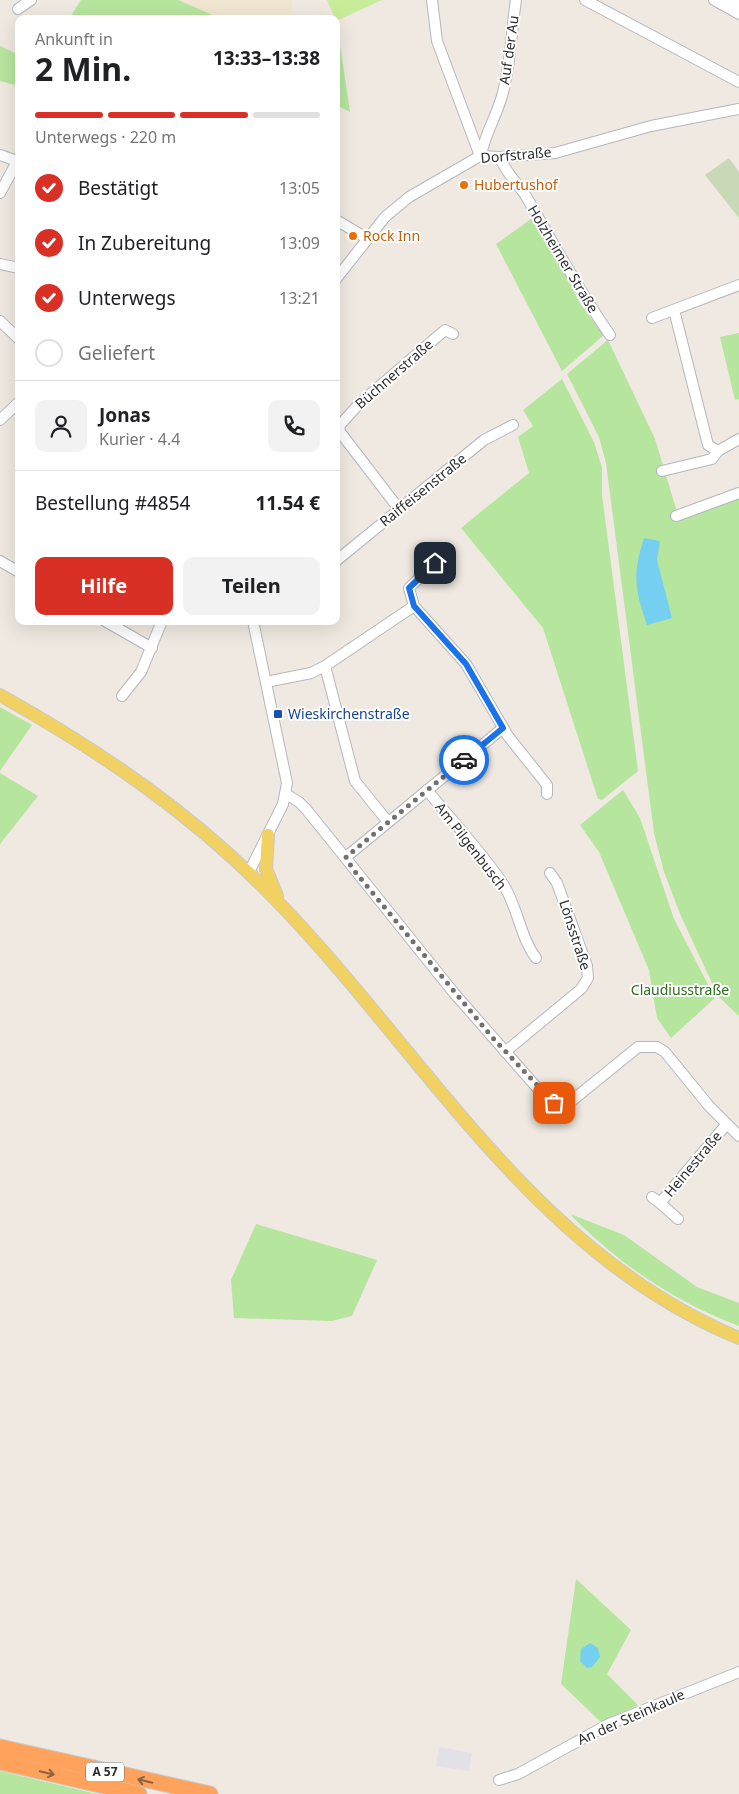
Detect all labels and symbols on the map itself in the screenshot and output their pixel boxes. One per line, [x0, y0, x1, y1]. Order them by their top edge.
street label: Auf der Au [494, 14, 523, 86]
street label: Dorfstraße [480, 142, 552, 167]
place label: Hubertushof [474, 175, 559, 194]
marker: Hubertushof [458, 179, 470, 191]
street label: Holzheimer Straße [524, 201, 603, 316]
place label: Rock Inn [363, 226, 420, 245]
marker: Rock Inn [347, 230, 359, 242]
street label: Büchnerstraße [351, 334, 437, 413]
street label: Raiffeisenstraße [375, 449, 470, 530]
pin [414, 542, 456, 584]
place label: Wieskirchenstraße [288, 704, 410, 723]
marker: Wieskirchenstraße [272, 708, 284, 720]
courier [439, 735, 489, 785]
street label: Am Pilgenbusch [431, 798, 511, 893]
street label: Lönsstraße [555, 897, 596, 973]
park label: Claudiusstraße [631, 980, 729, 999]
pin [533, 1082, 575, 1124]
street label: Heinestraße [660, 1127, 726, 1201]
street label: An der Steinkaule [574, 1684, 688, 1749]
road number: A 57 [86, 1762, 124, 1781]
one-way arrow [39, 1769, 55, 1778]
one-way arrow [137, 1776, 153, 1785]

